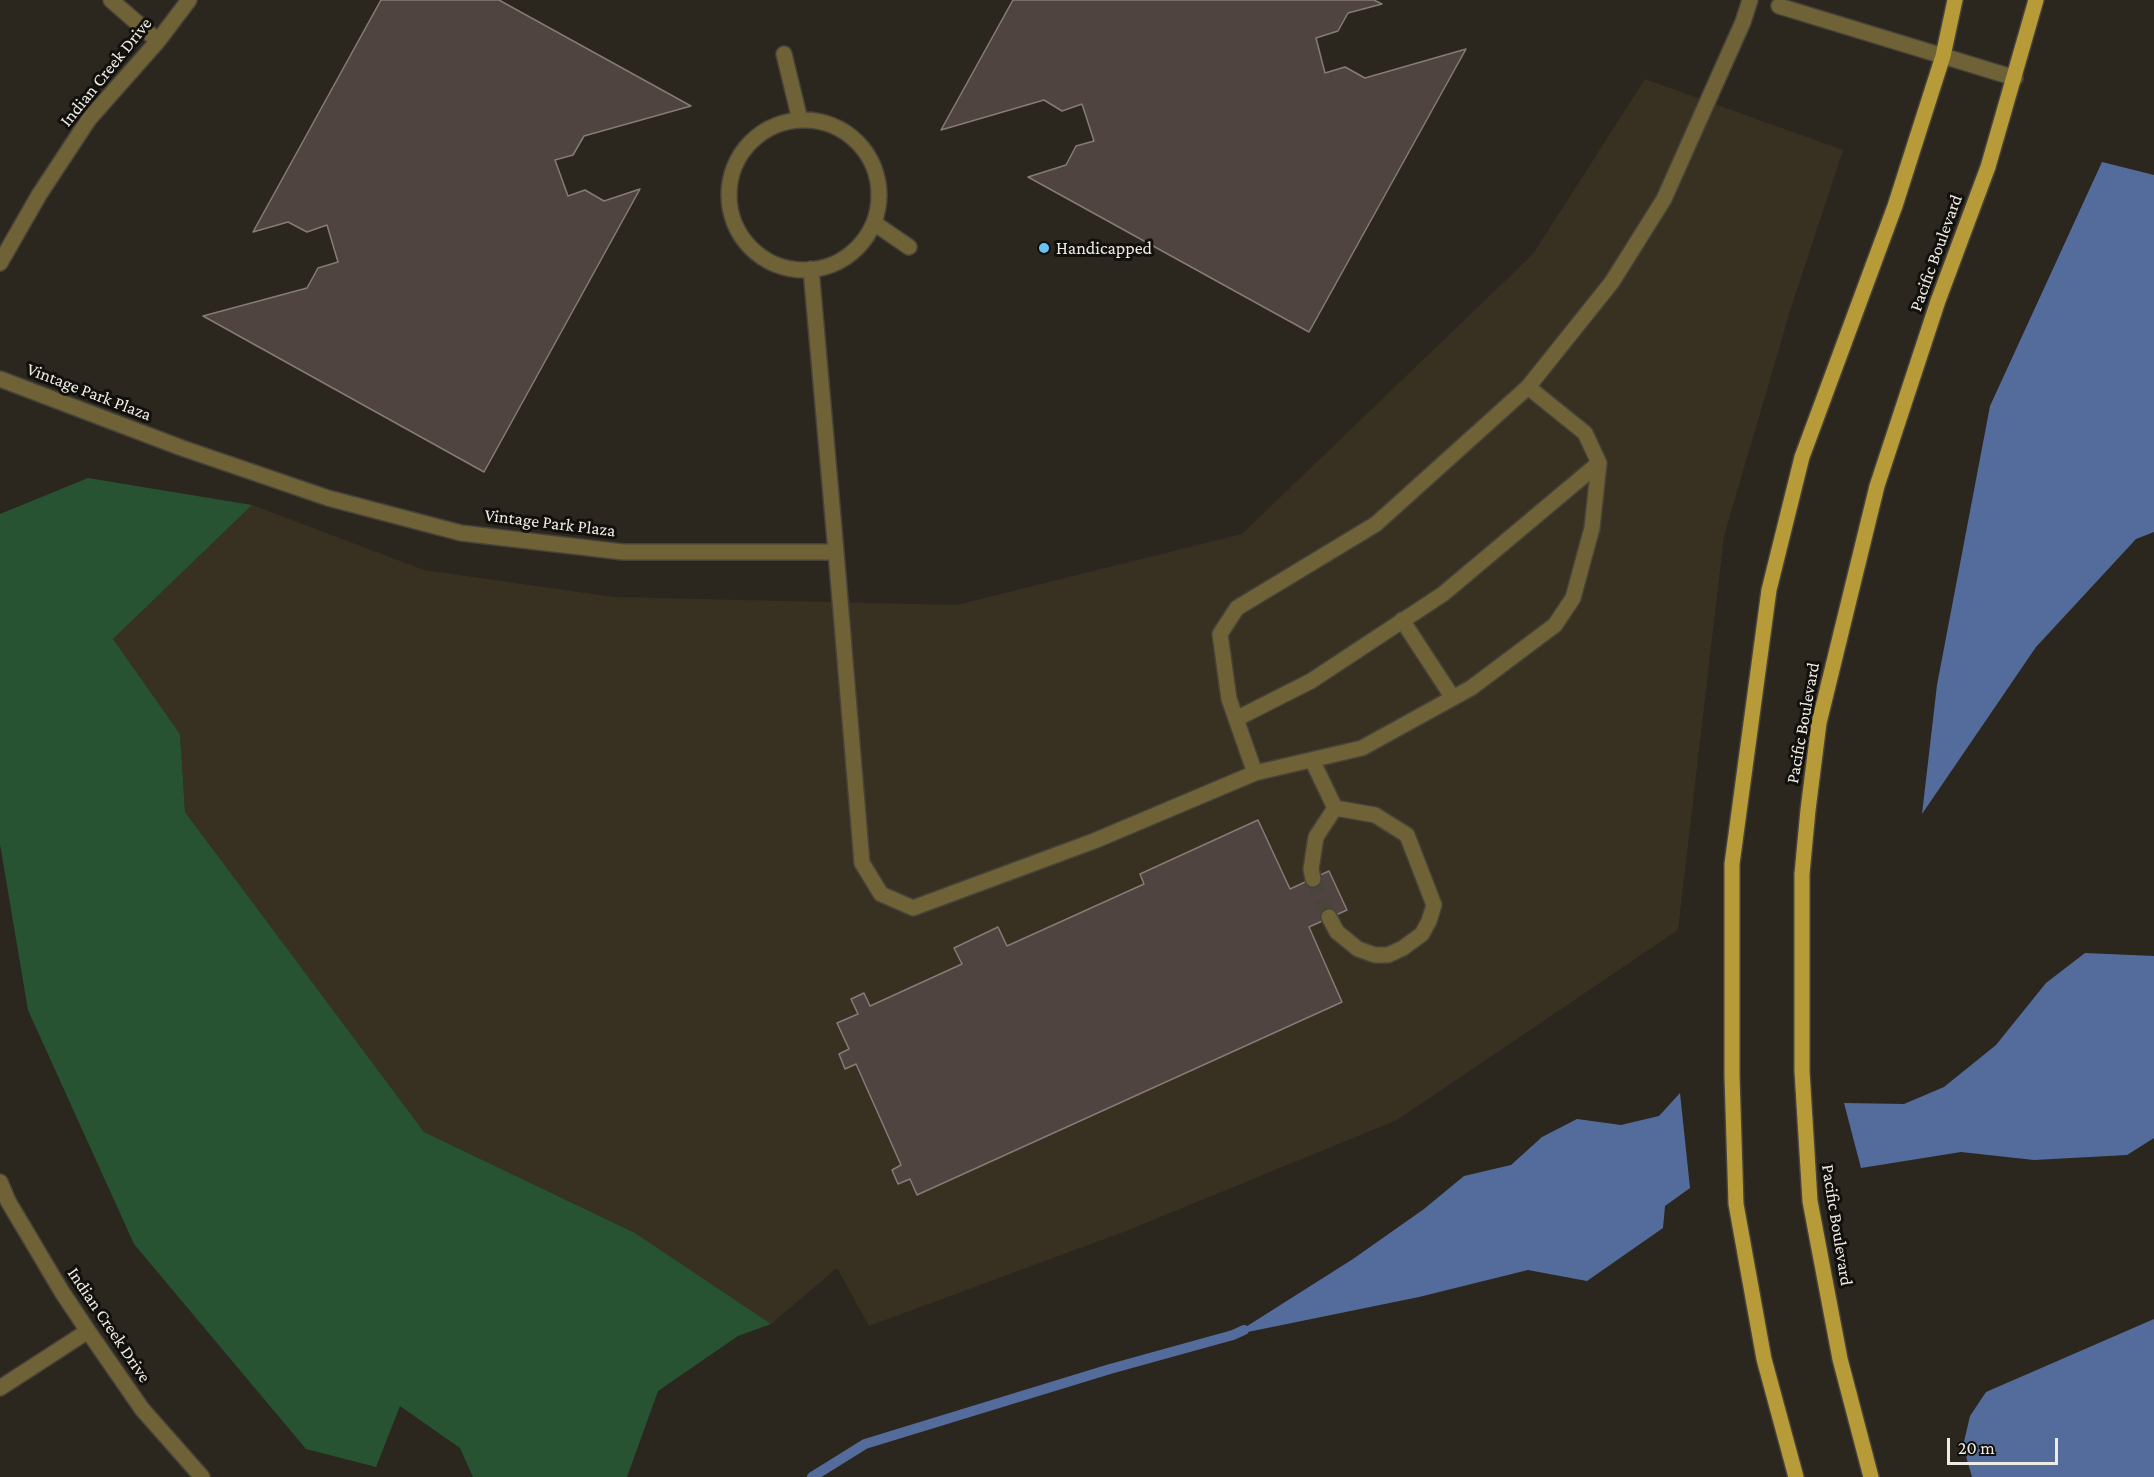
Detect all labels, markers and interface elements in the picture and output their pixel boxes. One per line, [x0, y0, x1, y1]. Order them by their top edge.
street label: Indian Creek Drive [55, 13, 157, 131]
street label: Pacific Boulevard [1905, 192, 1967, 314]
place label: Handicapped [1056, 237, 1152, 259]
marker: Handicapped [1037, 241, 1051, 255]
street label: Vintage Park Plaza [24, 358, 154, 426]
street label: Vintage Park Plaza [483, 504, 617, 542]
street label: Pacific Boulevard [1782, 661, 1824, 785]
street label: Pacific Boulevard [1817, 1163, 1857, 1287]
street label: Indian Creek Drive [63, 1263, 155, 1387]
scale bar [1950, 1426, 2061, 1464]
text: 20 m [1958, 1438, 1995, 1458]

